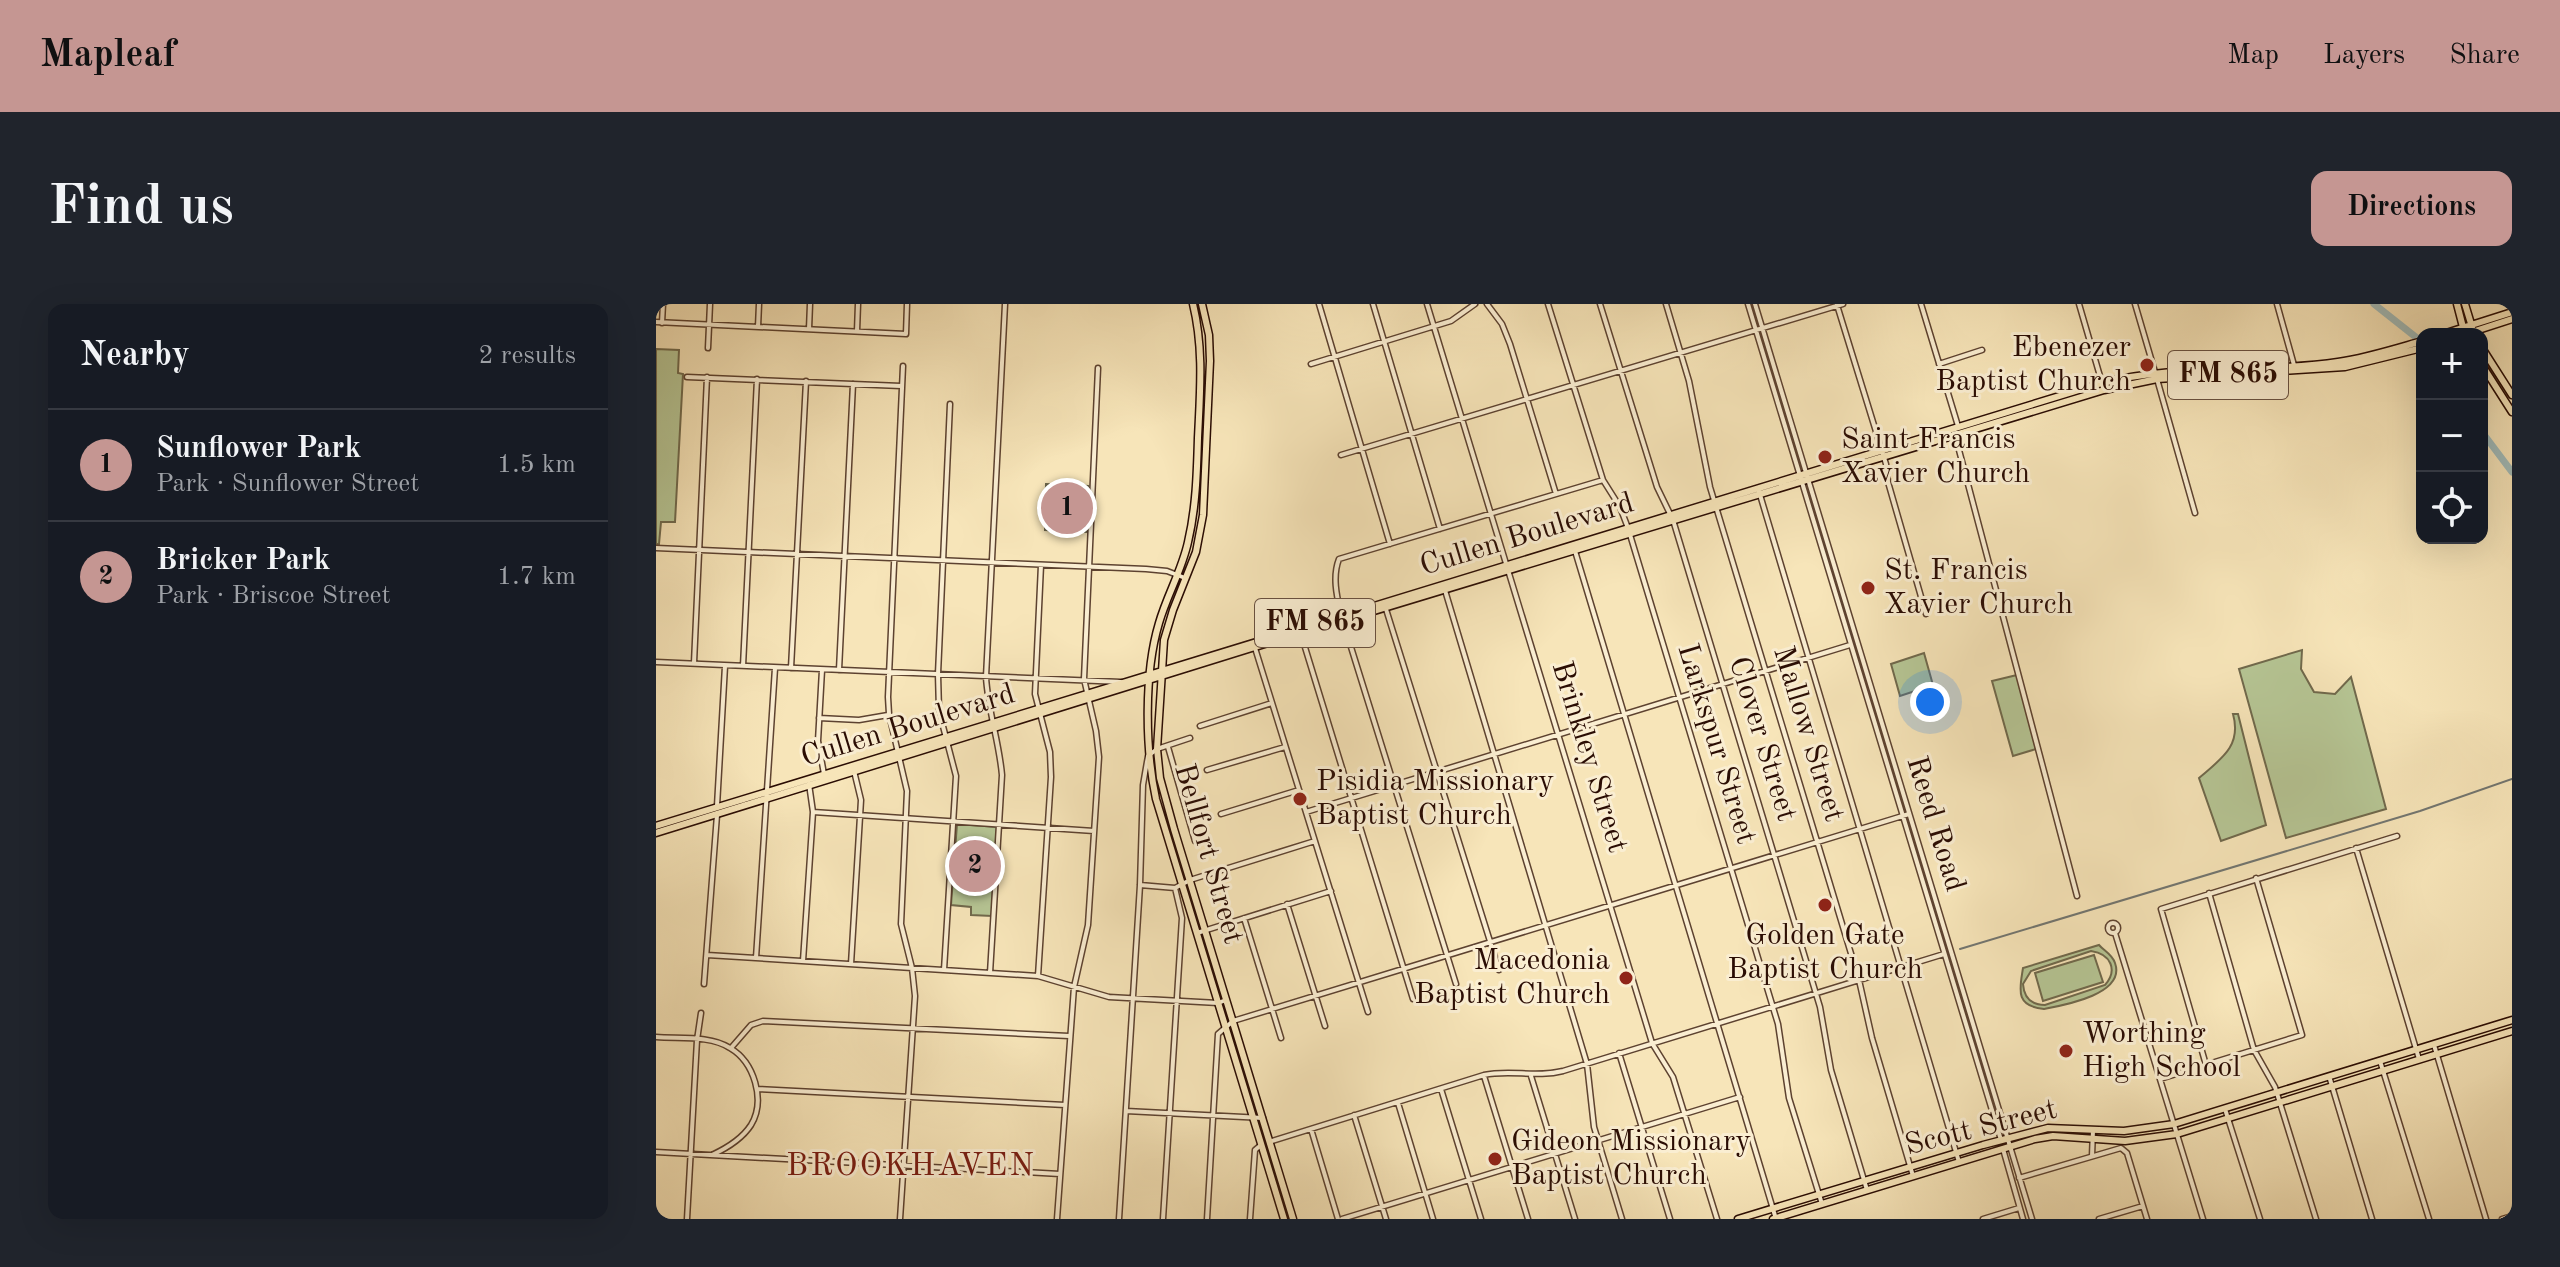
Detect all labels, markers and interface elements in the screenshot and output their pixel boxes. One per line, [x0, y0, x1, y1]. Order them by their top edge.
text: Mapleaf [40, 37, 176, 75]
text: Map [2227, 42, 2279, 70]
text: Layers [2323, 42, 2405, 70]
text: Share [2449, 42, 2520, 70]
button: Directions [2311, 171, 2512, 246]
text: Find us [48, 180, 234, 236]
map controls [2416, 328, 2488, 544]
button: + [2416, 328, 2488, 400]
place label: Ebenezer Baptist Church [1935, 333, 2131, 397]
text: Nearby [80, 339, 190, 373]
text: 2 results [478, 343, 576, 369]
road number: FM 865 [2168, 351, 2288, 399]
marker: Ebenezer Baptist Church [2138, 356, 2156, 374]
button: − [2416, 400, 2488, 472]
place label: Saint Francis Xavier Church [1841, 425, 2030, 489]
text: Sunflower Park [156, 434, 361, 464]
marker: Saint Francis Xavier Church [1816, 448, 1834, 466]
text: 1 [98, 452, 114, 478]
text: 1.5 km [497, 452, 576, 478]
text: Park · Sunflower Street [156, 471, 419, 497]
button: locate [2416, 472, 2488, 544]
pin: 1 [1041, 478, 1093, 538]
street label: Cullen Boulevard [1416, 488, 1638, 582]
text: Bricker Park [156, 546, 330, 576]
place label: St. Francis Xavier Church [1884, 556, 2073, 620]
text: 2 [98, 564, 114, 590]
text: 1.7 km [497, 564, 576, 590]
marker: St. Francis Xavier Church [1859, 579, 1877, 597]
text: Park · Briscoe Street [156, 583, 391, 609]
road number: FM 865 [1255, 599, 1375, 647]
street label: Larkspur Street [1671, 640, 1761, 848]
street label: Mallow Street [1767, 643, 1849, 825]
street label: Clover Street [1723, 653, 1801, 825]
street label: Brinkley Street [1546, 658, 1632, 856]
street label: Cullen Boulevard [797, 679, 1019, 773]
your location [1910, 682, 1950, 722]
street label: Reed Road [1900, 753, 1970, 895]
street label: Bellfort Street [1168, 760, 1248, 948]
place label: Pisidia Missionary Baptist Church [1316, 767, 1554, 831]
marker: Pisidia Missionary Baptist Church [1291, 790, 1309, 808]
pin: 2 [949, 836, 1001, 896]
marker: Golden Gate Baptist Church [1816, 896, 1834, 914]
place label: Golden Gate Baptist Church [1727, 921, 1923, 985]
place label: Macedonia Baptist Church [1414, 946, 1610, 1010]
marker: Macedonia Baptist Church [1617, 969, 1635, 987]
place label: Worthing High School [2082, 1019, 2241, 1083]
marker: Worthing High School [2057, 1042, 2075, 1060]
street label: Scott Street [1902, 1095, 2060, 1161]
place label: Gideon Missionary Baptist Church [1511, 1127, 1751, 1191]
marker: Gideon Missionary Baptist Church [1486, 1150, 1504, 1168]
district label: BROOKHAVEN [786, 1151, 1036, 1183]

